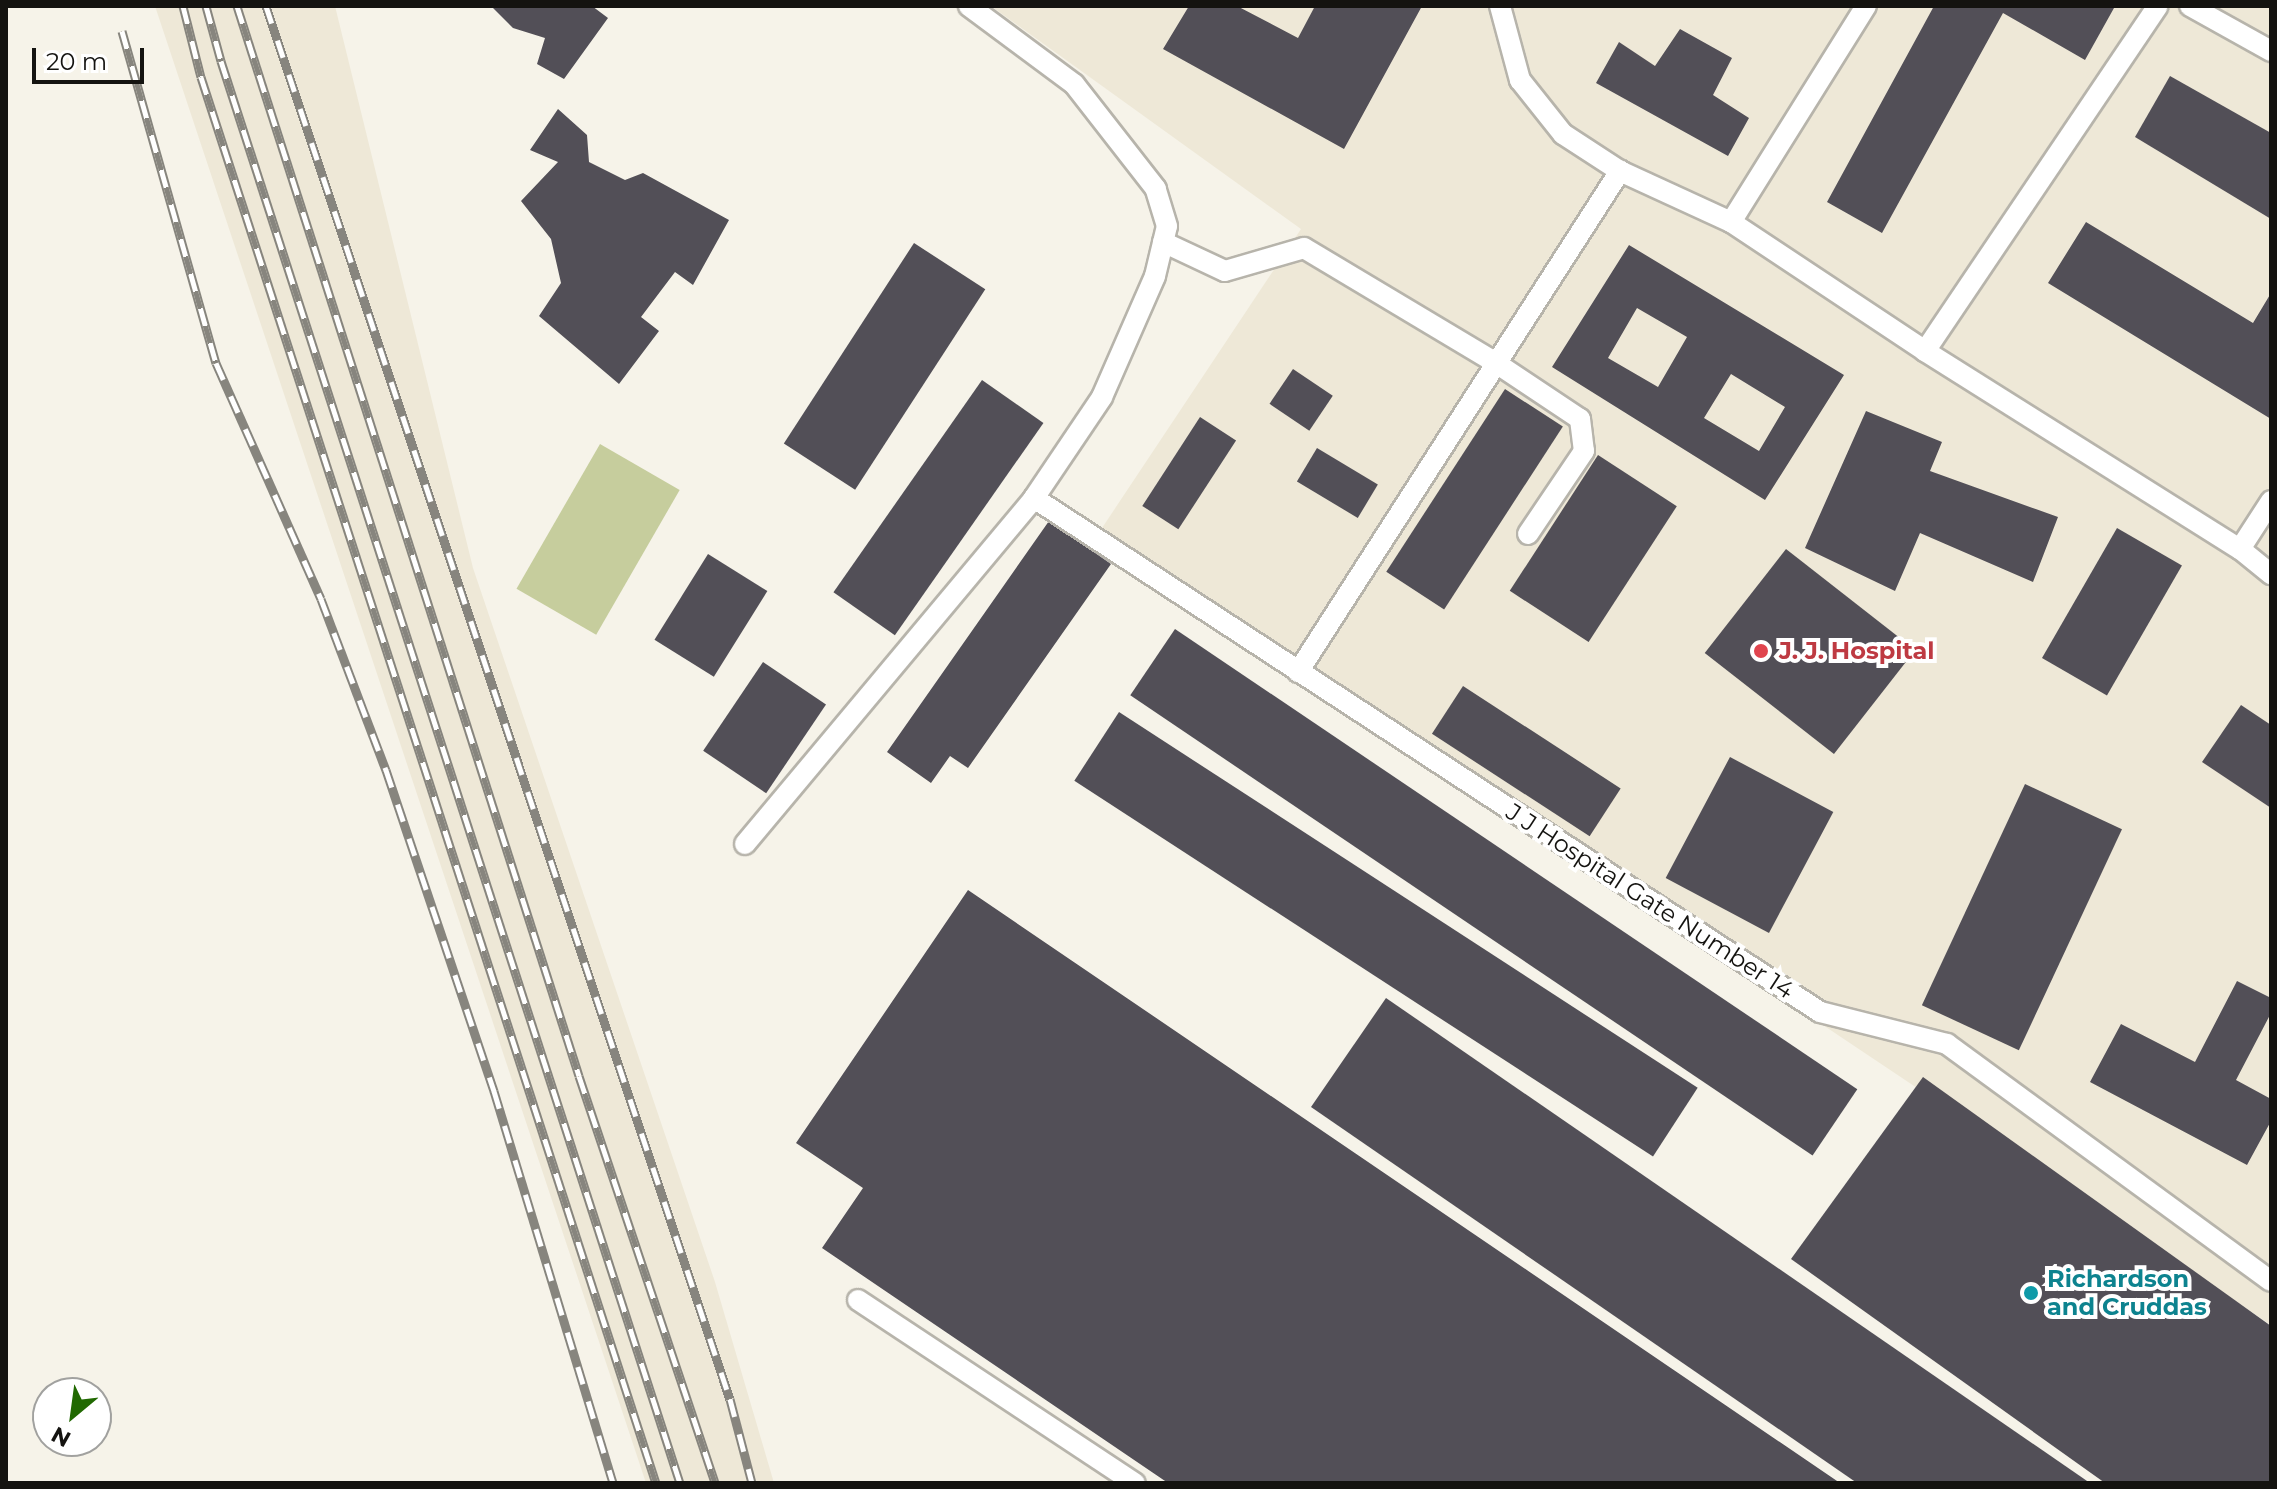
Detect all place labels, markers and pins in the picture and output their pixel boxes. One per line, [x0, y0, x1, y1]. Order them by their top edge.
place label: J. J. Hospital [1779, 637, 1934, 665]
marker: J. J. Hospital [1750, 640, 1772, 662]
place label: Richardson and Cruddas [2047, 1265, 2207, 1321]
marker: Richardson and Cruddas [2022, 1284, 2040, 1302]

